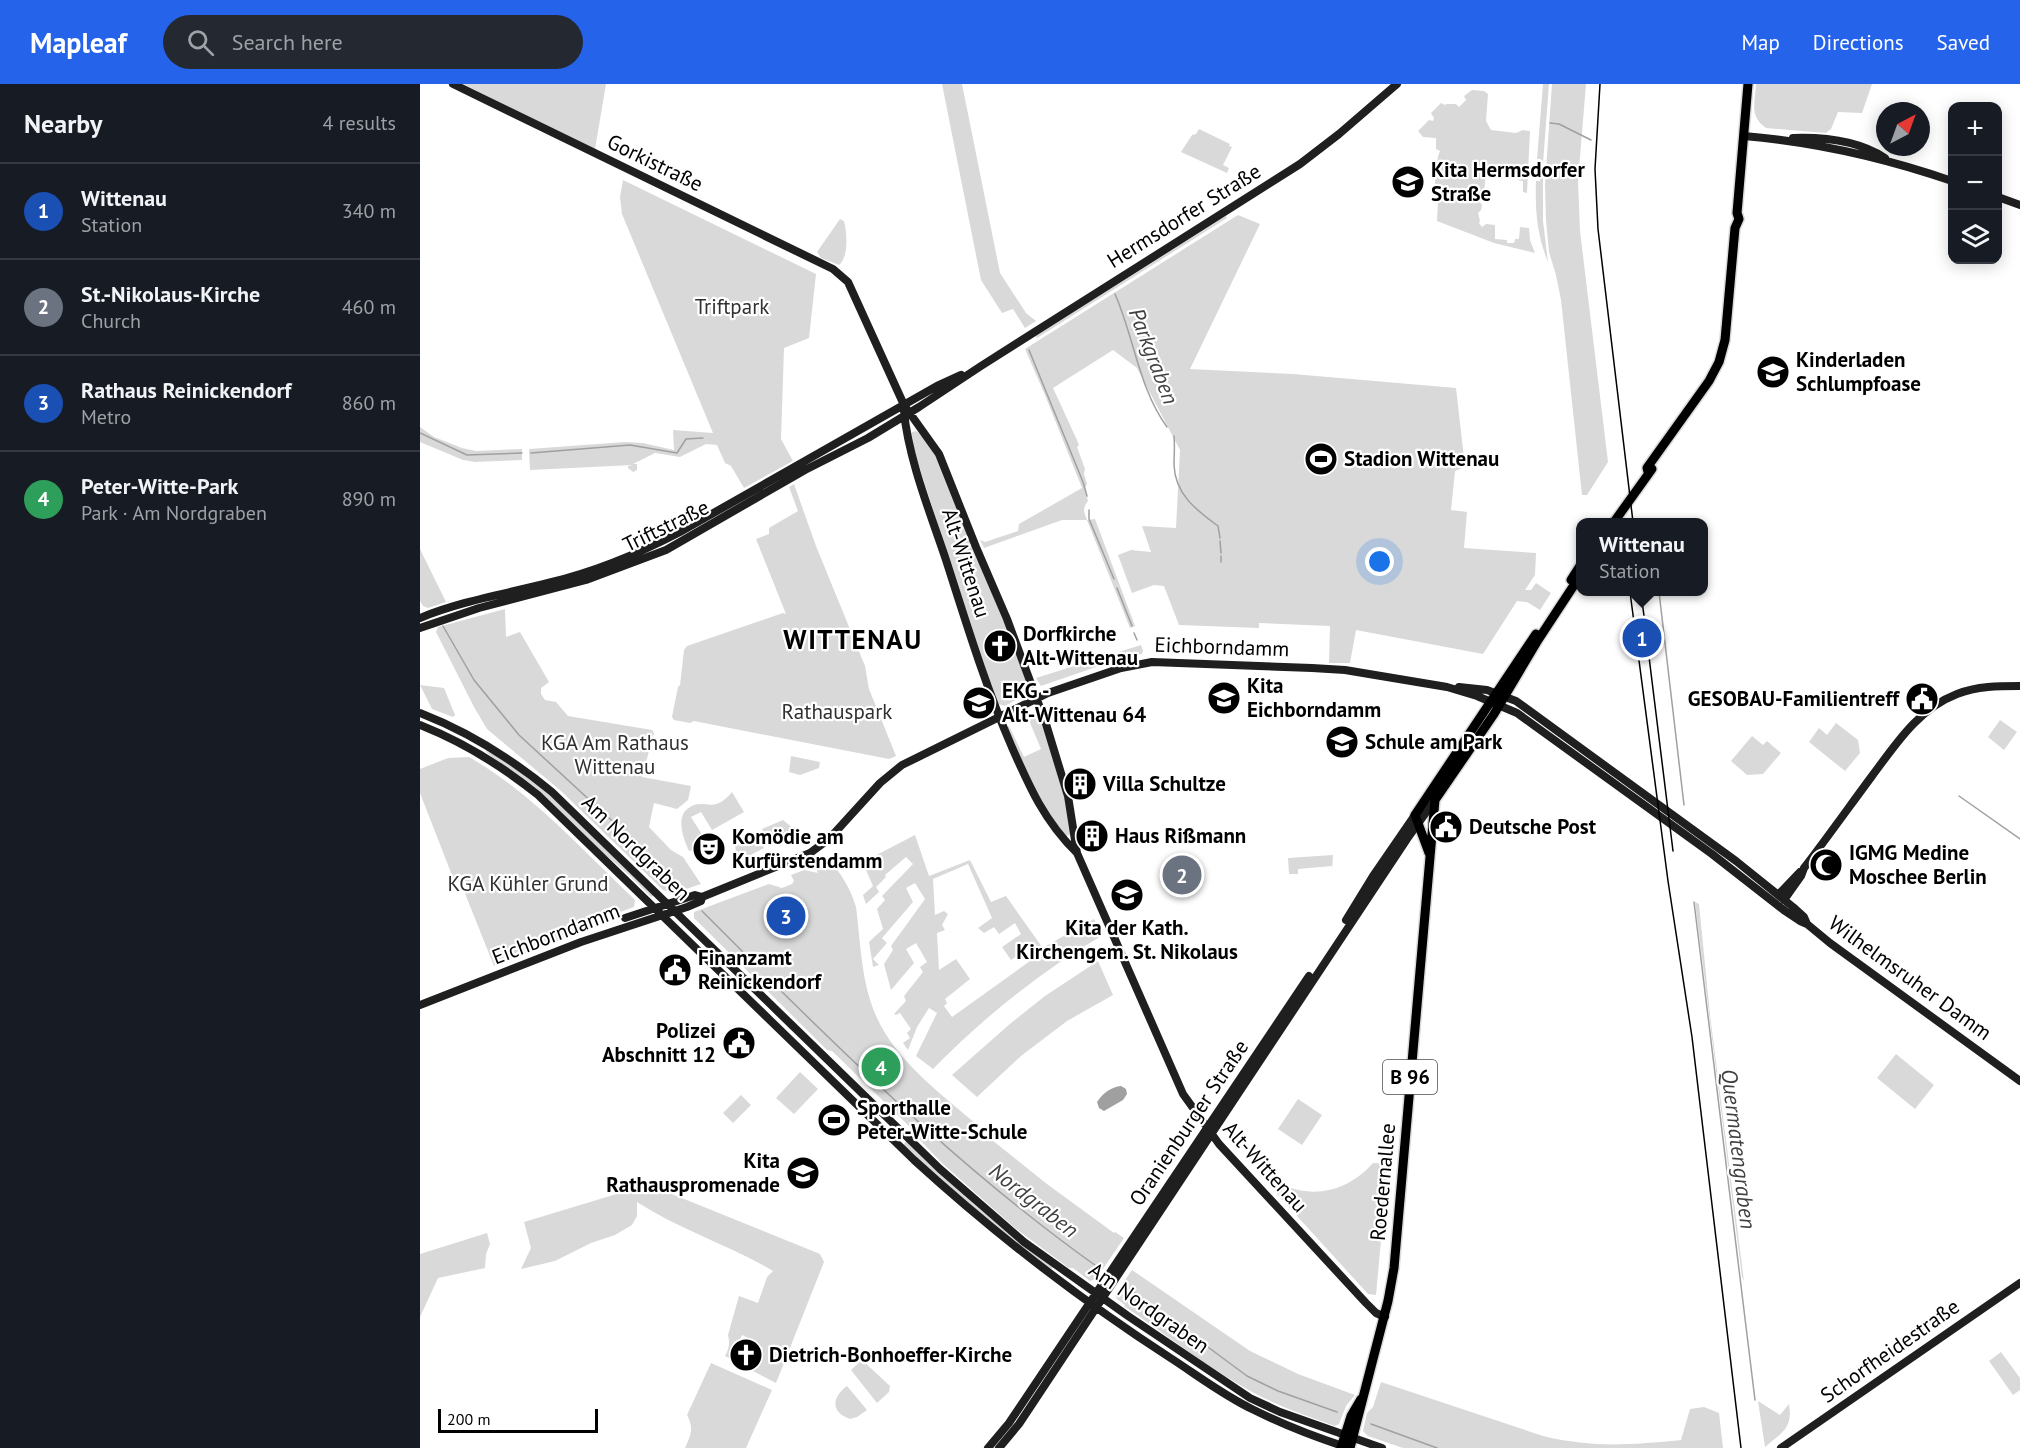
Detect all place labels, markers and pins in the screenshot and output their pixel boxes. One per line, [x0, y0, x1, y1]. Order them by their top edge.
place label: Kita Hermsdorfer Straße [1431, 156, 1585, 207]
school or university icon: Kita Hermsdorfer Straße [1390, 164, 1426, 200]
place label: Kinderladen Schlumpfoase [1796, 346, 1921, 397]
school or university icon: Kinderladen Schlumpfoase [1755, 354, 1791, 390]
sports icon: Stadion Wittenau [1303, 441, 1339, 477]
place label: Stadion Wittenau [1344, 445, 1499, 472]
pin: 1 [1622, 616, 1662, 660]
place label: Dorfkirche Alt-Wittenau [1023, 620, 1138, 671]
church icon: Dorfkirche Alt-Wittenau [982, 628, 1018, 664]
place label: Kita Eichborndamm [1247, 672, 1381, 723]
place label: EKG - Alt-Wittenau 64 [1002, 677, 1146, 728]
school or university icon: Kita Eichborndamm [1206, 680, 1242, 716]
public building icon: GESOBAU-Familientreff [1904, 681, 1940, 717]
school or university icon: EKG - Alt-Wittenau 64 [961, 685, 997, 721]
place label: GESOBAU-Familientreff [1688, 685, 1900, 712]
school or university icon: Schule am Park [1324, 724, 1360, 760]
place label: Schule am Park [1365, 728, 1503, 755]
building icon: Villa Schultze [1062, 766, 1098, 802]
place label: Villa Schultze [1102, 770, 1226, 797]
public building icon: Deutsche Post [1428, 809, 1464, 845]
place label: Deutsche Post [1469, 813, 1597, 840]
building icon: Haus Rißmann [1074, 818, 1110, 854]
place label: Haus Rißmann [1115, 822, 1246, 849]
place label: Komödie am Kurfürstendamm [732, 823, 882, 874]
theatre icon: Komödie am Kurfürstendamm [691, 831, 727, 867]
place label: IGMG Medine Moschee Berlin [1849, 839, 1987, 890]
mosque icon: IGMG Medine Moschee Berlin [1808, 847, 1844, 883]
pin: 2 [1162, 852, 1202, 898]
school or university icon: Kita der Kath. Kirchengem. St. Nikolaus [1109, 877, 1145, 913]
pin: 3 [766, 894, 806, 938]
place label: Kita der Kath. Kirchengem. St. Nikolaus [1016, 914, 1238, 965]
place label: Finanzamt Reinickendorf [698, 944, 822, 995]
public building icon: Finanzamt Reinickendorf [657, 952, 693, 988]
place label: Polizei Abschnitt 12 [602, 1017, 716, 1068]
public building icon: Polizei Abschnitt 12 [721, 1025, 757, 1061]
pin: 4 [862, 1044, 900, 1090]
place label: Sporthalle Peter-Witte-Schule [857, 1094, 1028, 1145]
sports icon: Sporthalle Peter-Witte-Schule [816, 1102, 852, 1138]
place label: Kita Rathauspromenade [606, 1147, 780, 1198]
school or university icon: Kita Rathauspromenade [785, 1155, 821, 1191]
church icon: Dietrich-Bonhoeffer-Kirche [728, 1337, 764, 1373]
place label: Dietrich-Bonhoeffer-Kirche [769, 1341, 1012, 1368]

